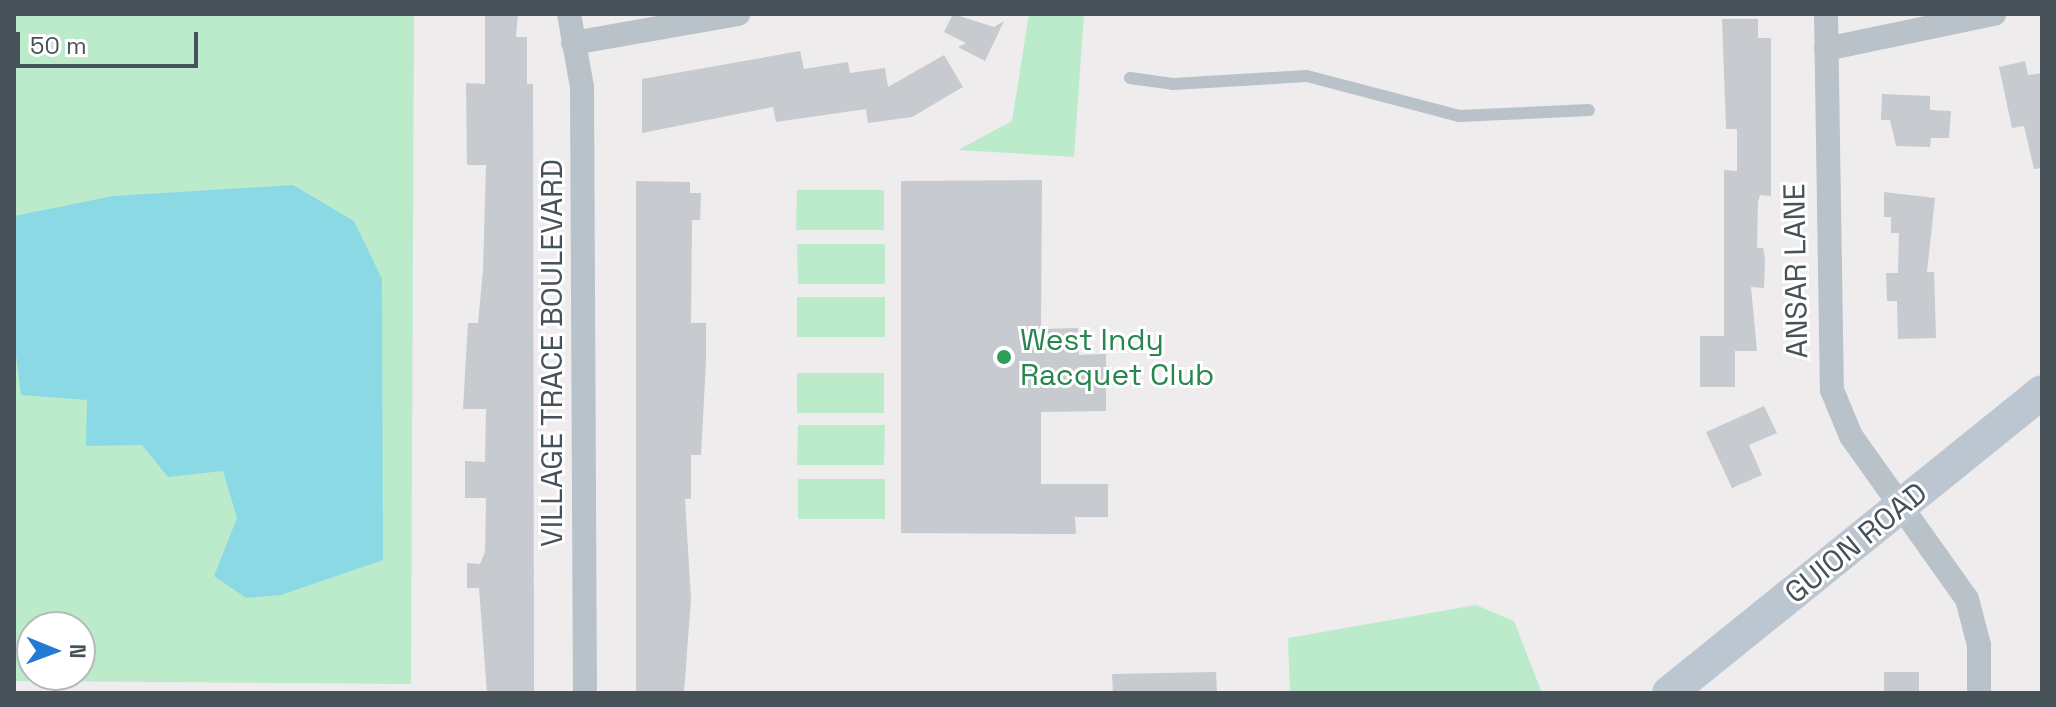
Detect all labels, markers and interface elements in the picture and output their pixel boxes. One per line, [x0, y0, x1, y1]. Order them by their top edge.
scale bar [20, 16, 202, 66]
text: 50 m [30, 30, 87, 61]
street label: VILLAGE TRACE BOULEVARD [534, 159, 570, 547]
street label: ANSAR LANE [1776, 183, 1816, 359]
place label: West Indy Racquet Club [1020, 322, 1214, 392]
marker: West Indy Racquet Club [995, 348, 1013, 366]
street label: GUION ROAD [1778, 475, 1934, 611]
north arrow [16, 611, 96, 691]
text: N [64, 644, 92, 659]

